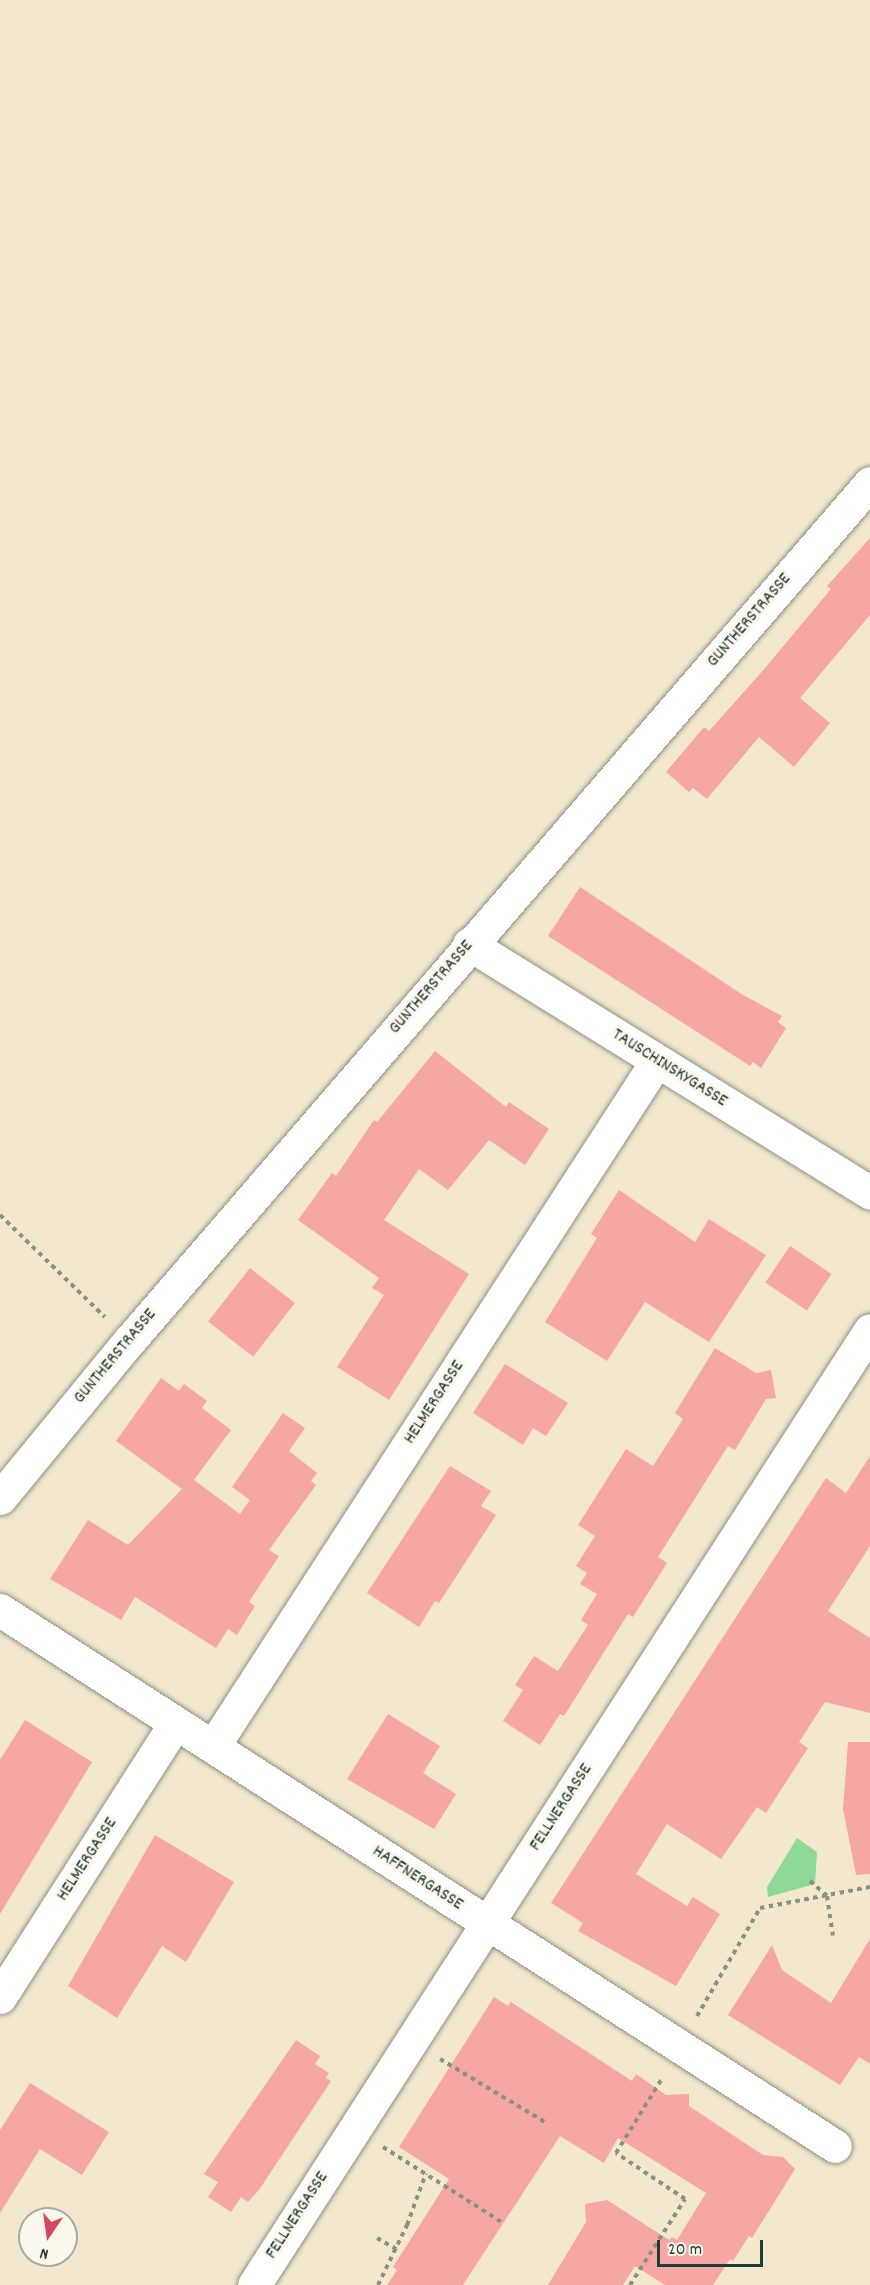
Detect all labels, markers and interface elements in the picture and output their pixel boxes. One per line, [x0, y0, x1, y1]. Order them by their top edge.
street label: GUNTHERSTRASSE [703, 569, 797, 673]
street label: GUNTHERSTRASSE [385, 936, 479, 1040]
street label: TAUSCHINSKYGASSE [607, 1025, 731, 1113]
street label: GUNTHERSTRASSE [70, 1305, 162, 1409]
street label: HELMERGASSE [400, 1357, 470, 1449]
street label: FELLNERGASSE [526, 1760, 598, 1856]
street label: HELMERGASSE [53, 1814, 123, 1906]
street label: HAFFNERGASSE [368, 1842, 466, 1916]
street label: FELLNERGASSE [262, 2168, 334, 2264]
north arrow [18, 2207, 78, 2267]
scale bar [660, 2228, 766, 2266]
text: 20 m [668, 2238, 702, 2263]
text: N [38, 2241, 51, 2265]

